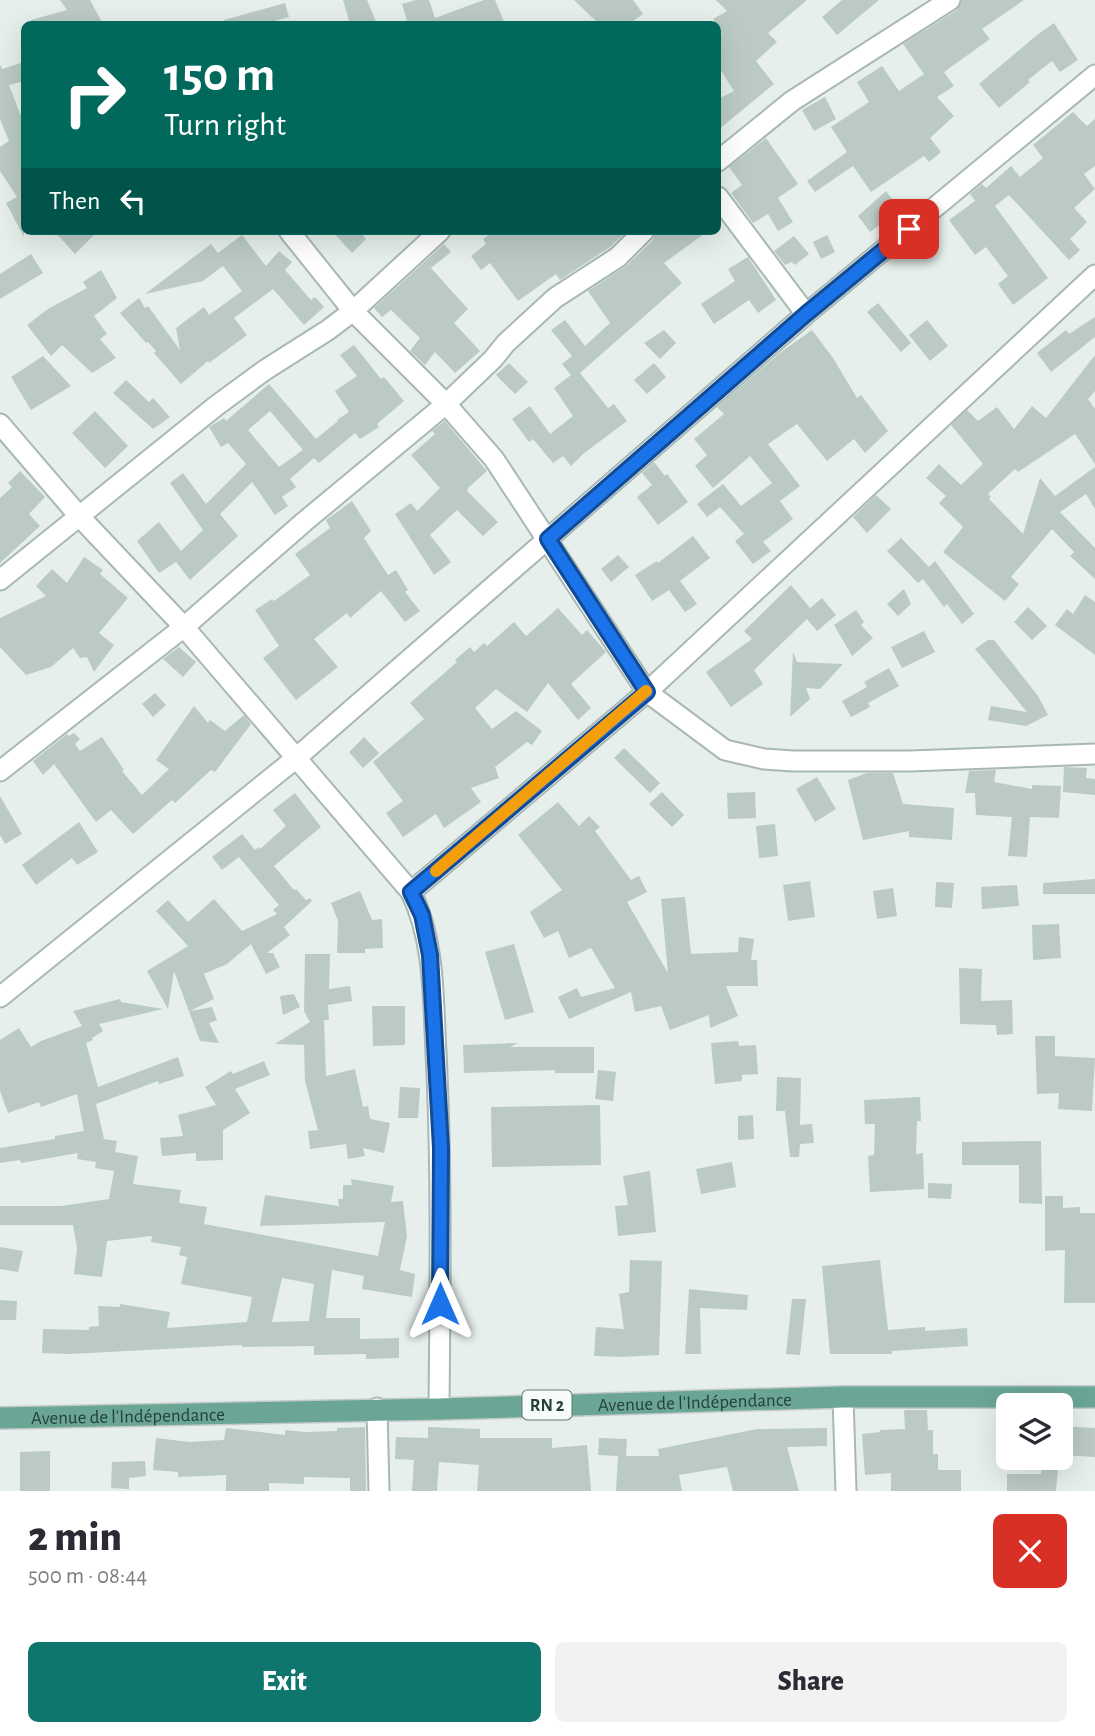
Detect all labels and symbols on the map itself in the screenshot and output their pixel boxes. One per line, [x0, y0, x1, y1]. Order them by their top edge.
pin [879, 199, 939, 259]
position arrow [403, 1267, 477, 1341]
road number: RN 2 [522, 1390, 572, 1420]
street label: Avenue de l'Indépendance [598, 1391, 792, 1415]
street label: Avenue de l'Indépendance [31, 1405, 225, 1428]

